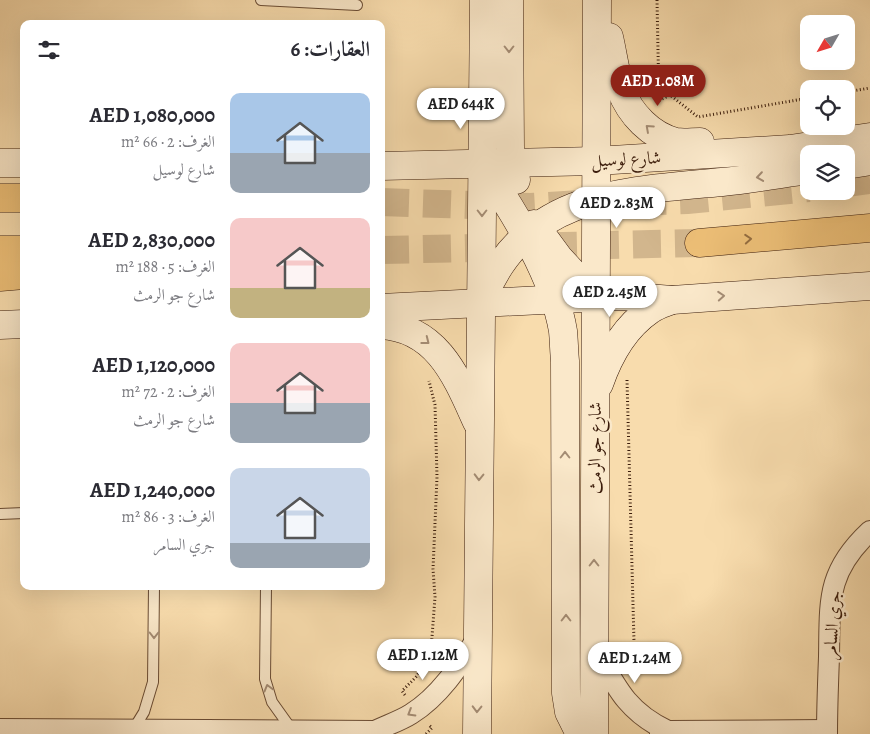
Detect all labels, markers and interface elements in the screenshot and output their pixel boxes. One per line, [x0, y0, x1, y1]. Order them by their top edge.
north arrow [800, 15, 855, 70]
map controls [800, 15, 855, 200]
text: العقارات: 6 [290, 35, 370, 63]
icon: filters [35, 36, 63, 64]
one-way arrow [504, 45, 514, 53]
pin: AED 1.08M [601, 64, 715, 107]
text: AED 1.08M [622, 70, 694, 92]
button: locate [800, 80, 855, 135]
pin: AED 644K [409, 88, 513, 130]
text: AED 644K [428, 93, 494, 115]
text: AED 1,080,000 [89, 101, 215, 129]
icon: home [270, 113, 330, 173]
one-way arrow [646, 125, 655, 134]
text: الغرف: 2 · 66 m² [121, 131, 215, 153]
street label: شارع لوسيل [590, 145, 662, 176]
button: layers [800, 145, 855, 200]
text: شارع لوسيل [152, 159, 215, 181]
one-way arrow [756, 171, 764, 182]
pin: AED 2.83M [560, 186, 674, 229]
text: AED 2.83M [580, 192, 654, 214]
one-way arrow [477, 210, 487, 218]
text: AED 2,830,000 [88, 226, 215, 254]
one-way arrow [744, 234, 752, 245]
icon: home [270, 238, 330, 298]
text: الغرف: 5 · 188 m² [116, 256, 215, 278]
pin: AED 2.45M [553, 276, 667, 318]
text: AED 2.45M [573, 281, 647, 303]
text: شارع جو الرمث [133, 284, 215, 306]
one-way arrow [717, 291, 725, 302]
one-way arrow [420, 336, 429, 344]
text: AED 1,120,000 [92, 351, 215, 379]
icon: home [270, 363, 330, 423]
text: الغرف: 2 · 72 m² [121, 381, 215, 403]
street label: شارع جو الرمث [583, 402, 610, 494]
text: شارع جو الرمث [133, 409, 215, 431]
one-way arrow [560, 451, 570, 459]
one-way arrow [474, 473, 484, 481]
text: AED 1,240,000 [90, 476, 215, 504]
icon: home [270, 488, 330, 548]
text: الغرف: 3 · 86 m² [122, 506, 215, 528]
text: جري السامر [153, 534, 215, 556]
one-way arrow [589, 559, 599, 566]
street label: جري السامر [818, 590, 849, 661]
one-way arrow [561, 614, 571, 622]
one-way arrow [149, 632, 159, 639]
pin: AED 1.12M [366, 638, 480, 681]
pin: AED 1.24M [578, 642, 692, 684]
text: AED 1.12M [388, 644, 458, 666]
text: AED 1.24M [599, 647, 671, 669]
one-way arrow [263, 684, 274, 693]
one-way arrow [472, 706, 482, 713]
one-way arrow [407, 707, 416, 717]

